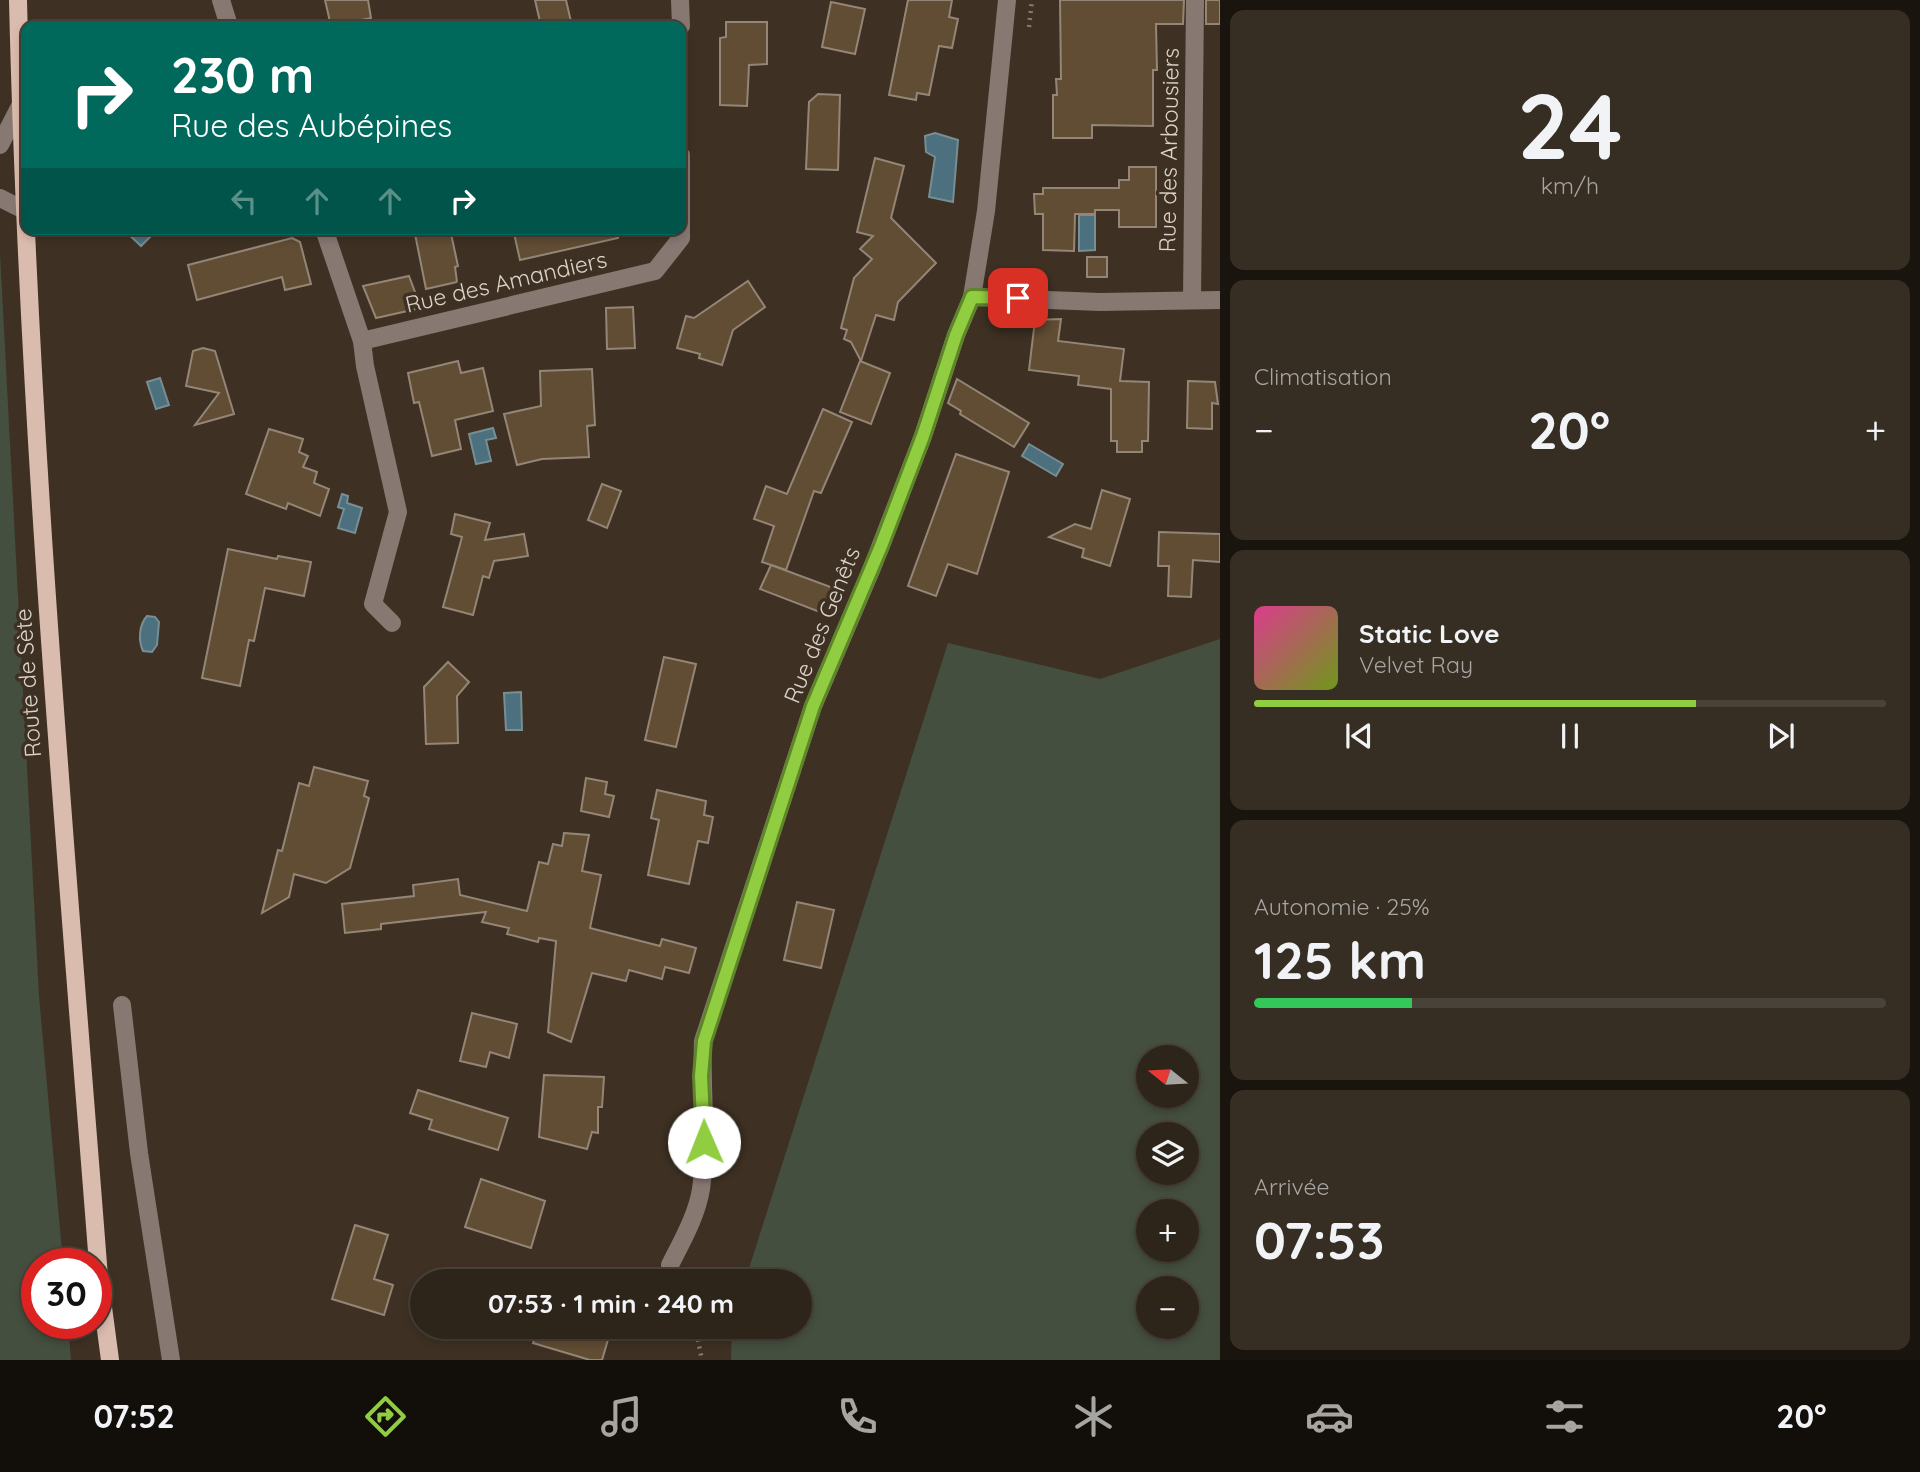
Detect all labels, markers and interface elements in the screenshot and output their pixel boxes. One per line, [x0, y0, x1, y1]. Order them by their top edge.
text: 230 m [171, 44, 314, 105]
street label: Rue des Arbousiers [1152, 47, 1185, 253]
icon: right [56, 49, 147, 140]
text: 24 [1517, 68, 1623, 182]
text: Rue des Aubépines [171, 105, 452, 145]
text: km/h [1541, 171, 1599, 200]
icon: left [225, 182, 263, 220]
icon: ahead [298, 182, 336, 220]
icon: ahead [371, 182, 409, 220]
icon: right [444, 182, 482, 220]
street label: Rue des Amandiers [402, 244, 610, 319]
pin [988, 268, 1048, 328]
icon: arrive [999, 279, 1037, 317]
text: Climatisation [1254, 362, 1392, 391]
text: 20° [1528, 397, 1610, 462]
text: − [1254, 406, 1274, 454]
text: + [1865, 406, 1886, 454]
street label: Rue des Genêts [777, 542, 866, 707]
street label: Route de Sète [8, 608, 47, 758]
text: Static Love [1359, 617, 1500, 650]
text: Velvet Ray [1359, 650, 1473, 679]
icon: previous [1340, 717, 1378, 755]
icon: pause [1551, 717, 1589, 755]
icon: next [1762, 717, 1800, 755]
text: Autonomie · 25% [1254, 892, 1430, 921]
text: 125 km [1254, 927, 1426, 992]
north arrow [1136, 1045, 1199, 1108]
map controls [1136, 1045, 1199, 1339]
position arrow [667, 1105, 741, 1179]
button: layers [1136, 1122, 1199, 1185]
text: Arrivée [1254, 1172, 1330, 1201]
button: + [1136, 1199, 1199, 1262]
text: 07:53 [1254, 1207, 1384, 1272]
speed limit sign: 30 [21, 1248, 112, 1339]
button: − [1136, 1276, 1199, 1339]
text: 07:53 · 1 min · 240 m [488, 1287, 734, 1320]
icon: directions [361, 1392, 410, 1441]
icon: music [597, 1392, 646, 1441]
icon: phone [833, 1392, 882, 1441]
icon: climate [1069, 1392, 1118, 1441]
icon: car [1305, 1392, 1354, 1441]
icon: filters [1540, 1392, 1589, 1441]
text: 07:52 [93, 1396, 175, 1436]
text: 20° [1776, 1396, 1827, 1436]

